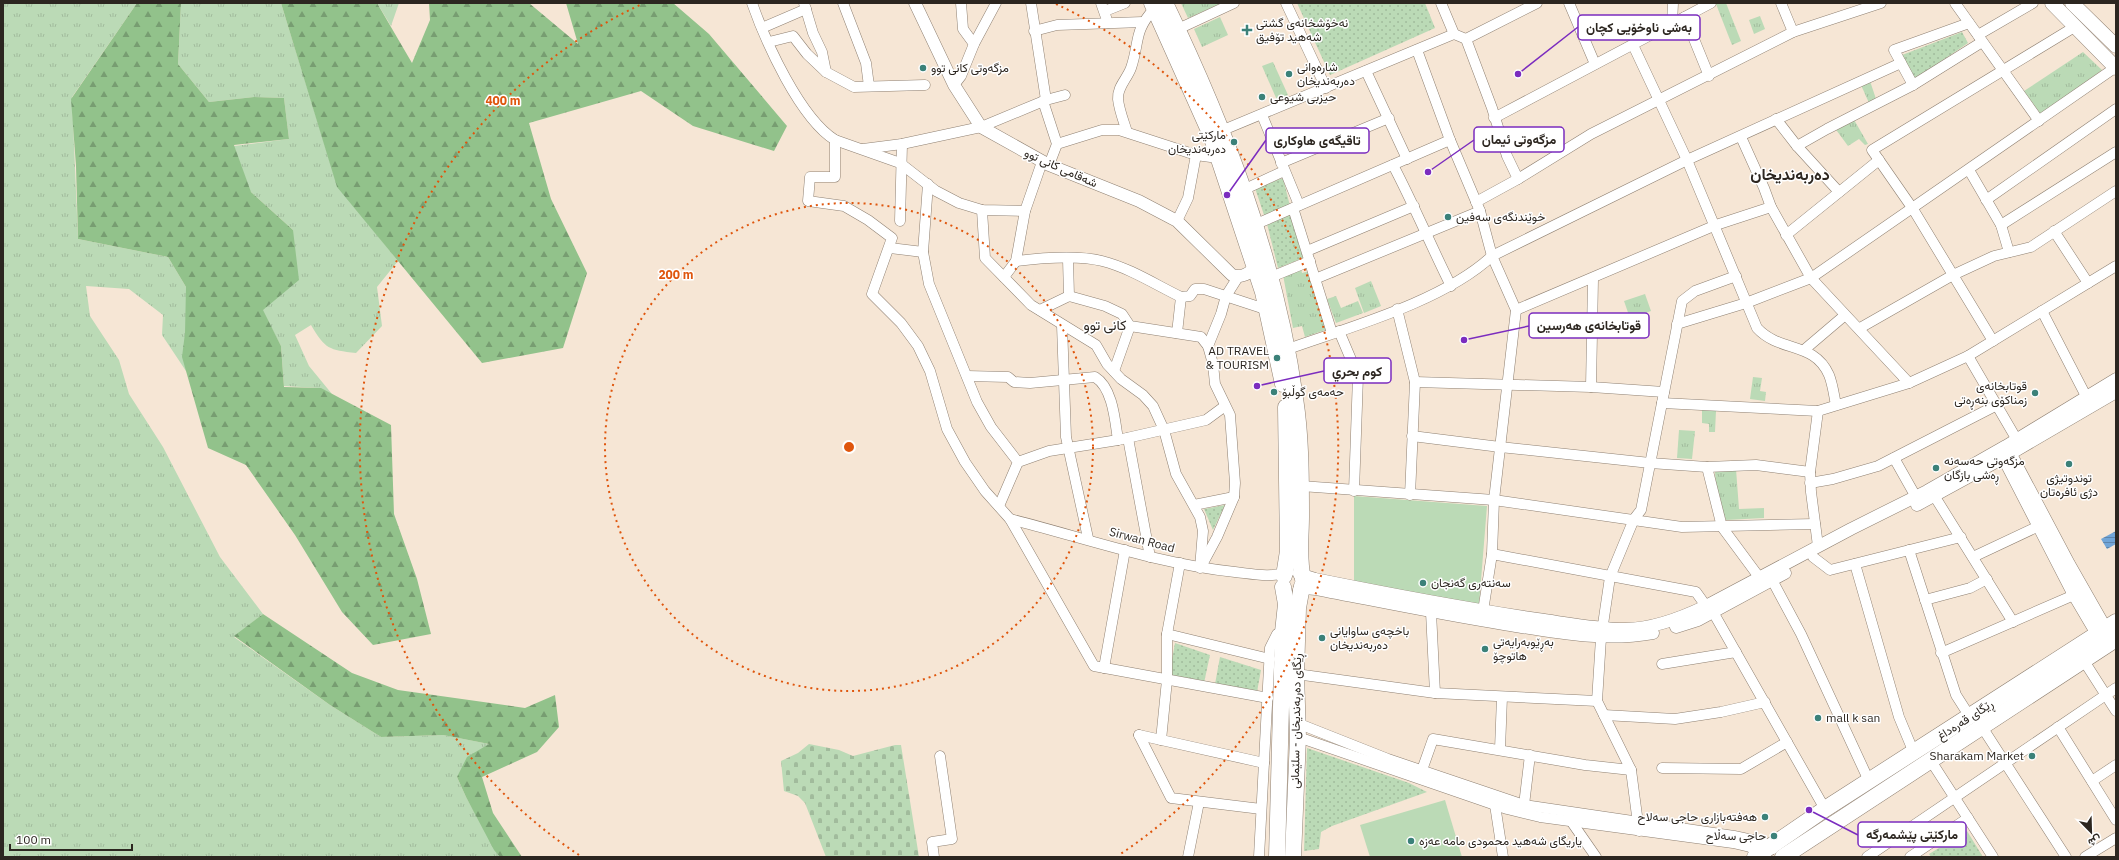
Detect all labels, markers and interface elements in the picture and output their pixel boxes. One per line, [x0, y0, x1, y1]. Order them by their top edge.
place label: نەخۆشخانەی گشتی شەهید تۆفیق [1256, 15, 1348, 45]
callout: بەشی ناوخۆیی کچان [1578, 15, 1700, 40]
text: بەشی ناوخۆیی کچان [1586, 19, 1692, 37]
marker: نەخۆشخانەی گشتی شەهید تۆفیق [1241, 24, 1253, 36]
place label: شارەوانی دەربەندیخان [1297, 59, 1355, 89]
place label: مزگەوتی کانی توو [931, 60, 1009, 76]
marker: مزگەوتی کانی توو [918, 63, 928, 73]
marker: شارەوانی دەربەندیخان [1284, 69, 1294, 79]
place label: حیزبی شیوعی [1270, 89, 1336, 105]
marker: حیزبی شیوعی [1257, 92, 1267, 102]
text: 400 m [485, 93, 521, 108]
place label: مارکێتی دەربەندیخان [1168, 127, 1226, 157]
callout: مزگەوتی ئیمان [1474, 127, 1564, 152]
callout: تاقیگەی هاوکاری [1266, 128, 1369, 153]
text: مزگەوتی ئیمان [1482, 131, 1556, 148]
text: تاقیگەی هاوکاری [1273, 132, 1361, 149]
marker: مارکێتی دەربەندیخان [1229, 137, 1239, 147]
street label: شەقامی کانی توو [1022, 145, 1100, 191]
district label: دەربەندیخان [1750, 164, 1830, 185]
place label: خوێندنگەی سەفین [1456, 209, 1545, 225]
marker: خوێندنگەی سەفین [1443, 212, 1453, 222]
text: 200 m [658, 267, 694, 282]
callout: قوتابخانەی هەرسین [1529, 313, 1649, 338]
district label: کانی توو [1083, 316, 1127, 334]
text: قوتابخانەی هەرسین [1537, 317, 1641, 334]
place label: AD TRAVEL & TOURISM [1205, 343, 1269, 372]
marker: AD TRAVEL & TOURISM [1272, 353, 1282, 363]
callout: کوم بحري [1324, 358, 1391, 383]
text: کوم بحري [1332, 363, 1382, 382]
place label: قوتابخانەی زمناکۆی بنەڕەتی [1954, 378, 2027, 410]
place label: حەمەی گوڵبۆ [1282, 384, 1344, 400]
marker: حەمەی گوڵبۆ [1269, 387, 1279, 397]
marker: قوتابخانەی زمناکۆی بنەڕەتی [2030, 388, 2040, 398]
centre of rings [842, 440, 856, 454]
place label: مزگەوتی حەسەنە ڕەشی بازگان [1944, 453, 2025, 485]
marker: توندوتیژی دژی ئافرەتان [2064, 459, 2074, 469]
marker: مزگەوتی حەسەنە ڕەشی بازگان [1931, 463, 1941, 473]
place label: توندوتیژی دژی ئافرەتان [2040, 470, 2098, 500]
street label: Sirwan Road [1108, 524, 1177, 555]
place label: سەنتەری گەنجان [1431, 575, 1511, 591]
marker: سەنتەری گەنجان [1418, 578, 1428, 588]
place label: باخچەی ساوایانی دەربەندیخان [1330, 623, 1409, 653]
marker: باخچەی ساوایانی دەربەندیخان [1317, 633, 1327, 643]
place label: بەڕێوبەرایەتی هاتوچۆ [1493, 634, 1554, 664]
marker: بەڕێوبەرایەتی هاتوچۆ [1480, 644, 1490, 654]
street label: ڕێگای دەربەندیخان - سلێمانی [1287, 653, 1307, 789]
street label: ڕێگای قەرەداغ [1934, 696, 1997, 746]
place label: mall k san [1826, 710, 1880, 725]
marker: mall k san [1813, 713, 1823, 723]
place label: Sharakam Market [1930, 748, 2024, 763]
marker: Sharakam Market [2027, 751, 2037, 761]
place label: هەفتەبازاری حاجی سەلاح [1638, 809, 1757, 826]
marker: هەفتەبازاری حاجی سەلاح [1760, 812, 1770, 822]
north arrow [2071, 812, 2111, 852]
callout: مارکێتی پێشمەرگە [1858, 822, 1966, 847]
scale bar [10, 826, 132, 852]
text: مارکێتی پێشمەرگە [1866, 826, 1958, 844]
place label: حاجی سەڵاح [1706, 828, 1766, 845]
marker: حاجی سەڵاح [1769, 831, 1779, 841]
text: 100 m [16, 832, 51, 847]
text: ش [2086, 832, 2104, 850]
place label: یاریگاى شه‌هید محمودى مامه‌ عه‌زه [1419, 833, 1582, 849]
marker: یاریگاى شه‌هید محمودى مامه‌ عه‌زه [1406, 836, 1416, 846]

